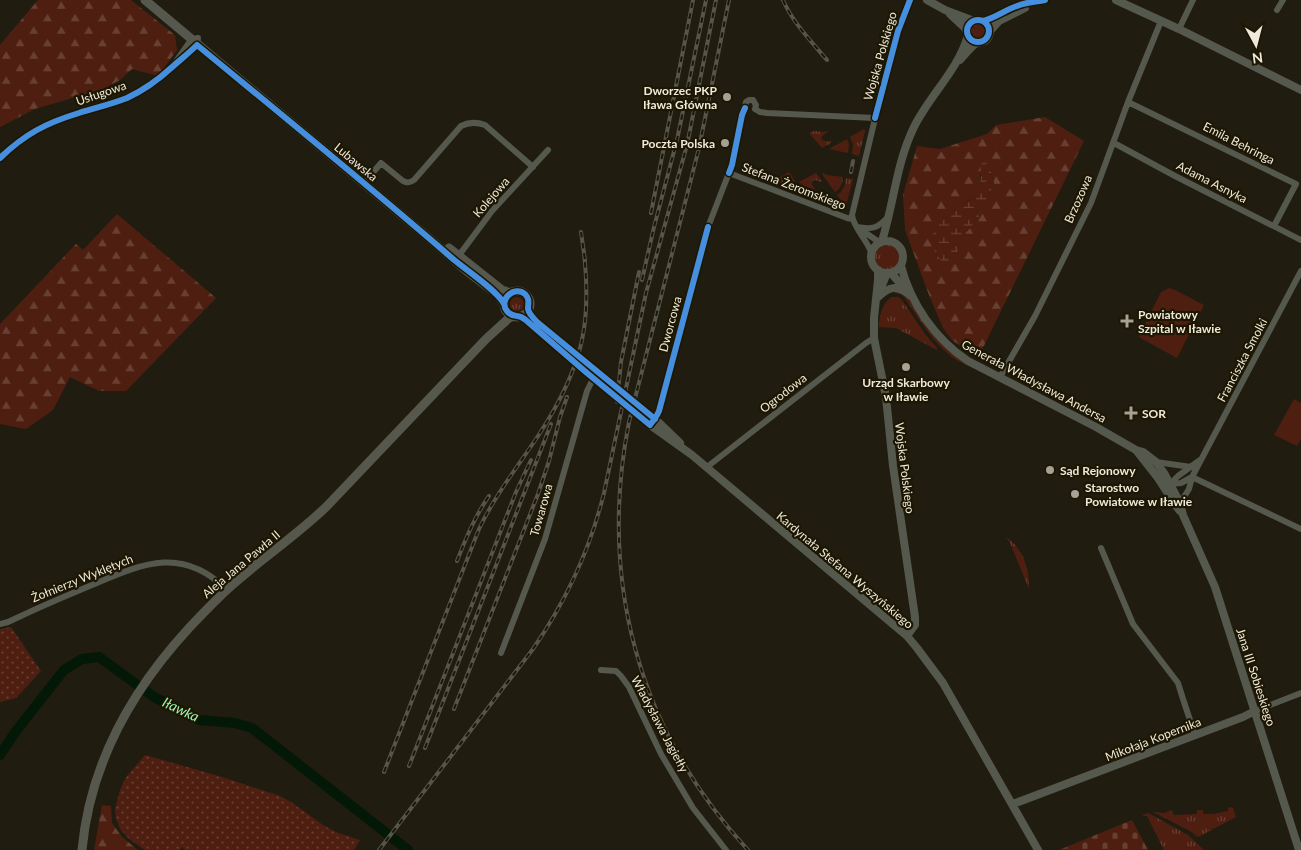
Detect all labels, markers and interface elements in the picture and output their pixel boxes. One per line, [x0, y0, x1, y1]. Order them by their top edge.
street label: Wojska Polskiego [860, 10, 900, 102]
north arrow [1231, 20, 1281, 70]
text: N [1251, 49, 1264, 67]
street label: Usługowa [74, 77, 128, 109]
place label: Dworzec PKP Iława Główna [643, 83, 718, 112]
marker: Dworzec PKP Iława Główna [721, 91, 733, 103]
street label: Emila Behringa [1201, 119, 1277, 167]
place label: Poczta Polska [641, 136, 715, 151]
marker: Poczta Polska [719, 137, 731, 149]
street label: Lubawska [331, 140, 381, 184]
street label: Adama Asnyka [1174, 158, 1250, 206]
street label: Stefana Żeromskiego [740, 159, 848, 213]
street label: Brzozowa [1061, 172, 1095, 226]
street label: Kolejowa [469, 174, 513, 220]
street label: Dworcowa [655, 294, 685, 354]
place label: Powiatowy Szpital w Iławie [1138, 307, 1221, 336]
marker: Powiatowy Szpital w Iławie [1120, 314, 1134, 328]
street label: Franciszka Smolki [1214, 316, 1270, 404]
street label: Generała Władysława Andersa [959, 336, 1109, 426]
marker: Urząd Skarbowy w Iławie [900, 361, 912, 373]
street label: Ogrodowa [757, 370, 809, 416]
place label: Urząd Skarbowy w Iławie [862, 375, 950, 404]
marker: SOR [1124, 406, 1138, 420]
place label: SOR [1142, 406, 1166, 421]
street label: Wojska Polskiego [892, 422, 918, 515]
place label: Sąd Rejonowy [1060, 463, 1136, 478]
marker: Sąd Rejonowy [1044, 464, 1056, 476]
place label: Starostwo Powiatowe w Iławie [1085, 480, 1193, 509]
street label: Towarowa [526, 482, 556, 538]
marker: Starostwo Powiatowe w Iławie [1069, 488, 1081, 500]
street label: Kardynała Stefana Wyszyńskiego [773, 508, 917, 632]
street label: Aleja Jana Pawła II [199, 527, 283, 601]
street label: Żołnierzy Wyklętych [29, 551, 135, 605]
street label: Jana III Sobieskiego [1233, 626, 1279, 728]
street label: Władysława Jagiełły [628, 673, 692, 776]
water label: Iławka [160, 693, 202, 725]
street label: Mikołaja Kopernika [1103, 714, 1203, 764]

